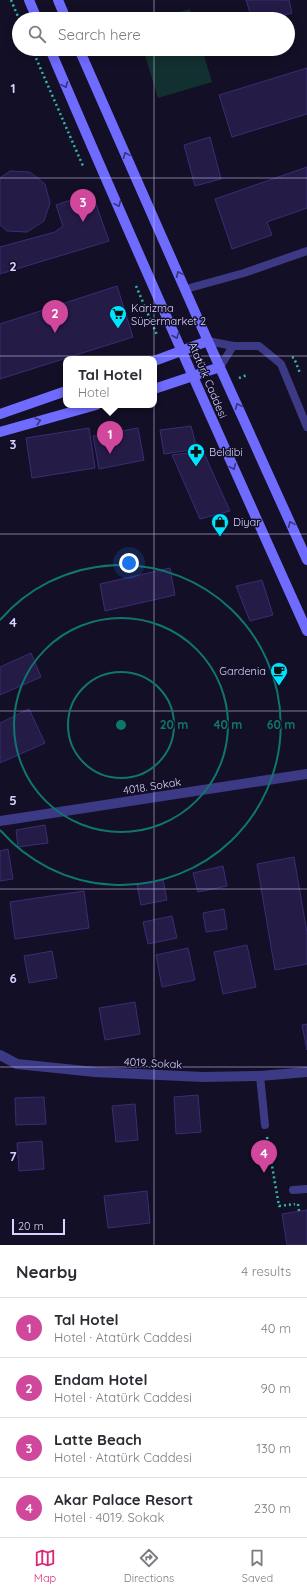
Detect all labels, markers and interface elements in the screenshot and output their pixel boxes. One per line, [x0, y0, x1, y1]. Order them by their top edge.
search box [12, 12, 295, 56]
icon: search [26, 23, 48, 45]
text: Search here [58, 25, 141, 44]
text: 1 [10, 80, 16, 96]
one-way arrow [60, 80, 68, 88]
one-way arrow [123, 152, 131, 159]
pin: 3 [70, 189, 96, 222]
one-way arrow [113, 200, 121, 207]
text: 2 [9, 258, 17, 274]
one-way arrow [176, 271, 184, 278]
pin: 2 [42, 300, 68, 333]
place label: Karizma Süpermarket 2 [131, 301, 206, 328]
supermarket icon: Karizma Süpermarket 2 [108, 304, 128, 329]
one-way arrow [171, 332, 179, 339]
street label: Atatürk Caddesi [186, 340, 230, 420]
popup [63, 356, 157, 408]
text: Tal Hotel [78, 365, 142, 384]
text: Hotel [78, 384, 110, 400]
one-way arrow [234, 402, 242, 409]
one-way arrow [34, 418, 41, 426]
pin: 1 [97, 421, 123, 454]
text: 3 [10, 436, 17, 452]
pharmacy icon: Beldibi [186, 442, 206, 467]
place label: Beldibi [209, 445, 243, 459]
one-way arrow [228, 463, 236, 471]
shop icon: Diyar [210, 512, 230, 537]
place label: Diyar [233, 515, 261, 529]
one-way arrow [288, 521, 296, 529]
your location [119, 553, 139, 573]
text: 4 [9, 614, 17, 630]
cafe icon: Gardenia [269, 661, 289, 686]
place label: Gardenia [219, 664, 266, 678]
text: 20 m [160, 717, 188, 732]
text: 40 m [214, 717, 242, 732]
text: 60 m [267, 717, 295, 732]
centre of rings [114, 718, 128, 732]
street label: 4018. Sokak [122, 774, 182, 797]
text: 5 [9, 792, 17, 808]
text: 6 [9, 970, 17, 986]
street label: 4019. Sokak [124, 1054, 183, 1072]
pin: 4 [251, 1140, 277, 1173]
text: 7 [9, 1148, 17, 1164]
scale bar [12, 1217, 65, 1236]
text: 20 m [18, 1219, 44, 1233]
text: Nearby [16, 1261, 77, 1282]
text: 4 results [241, 1263, 291, 1279]
text: Tal Hotel [54, 1310, 119, 1329]
text: 1 [26, 1320, 32, 1336]
text: 40 m [261, 1320, 291, 1336]
text: Hotel · Atatürk Caddesi [54, 1329, 192, 1345]
text: Endam Hotel [54, 1370, 148, 1389]
text: 2 [25, 1380, 33, 1396]
text: 90 m [261, 1380, 291, 1396]
text: Hotel · Atatürk Caddesi [54, 1389, 192, 1405]
text: Latte Beach [54, 1430, 142, 1449]
text: 3 [26, 1440, 32, 1456]
text: 130 m [256, 1440, 291, 1456]
text: Hotel · Atatürk Caddesi [54, 1449, 192, 1465]
text: Akar Palace Resort [54, 1490, 193, 1509]
text: 4 [25, 1500, 33, 1516]
text: 230 m [254, 1500, 291, 1516]
text: Hotel · 4019. Sokak [54, 1509, 164, 1525]
tab: Map [34, 1547, 56, 1585]
tab: Directions [124, 1547, 174, 1585]
tab: Saved [242, 1547, 273, 1585]

